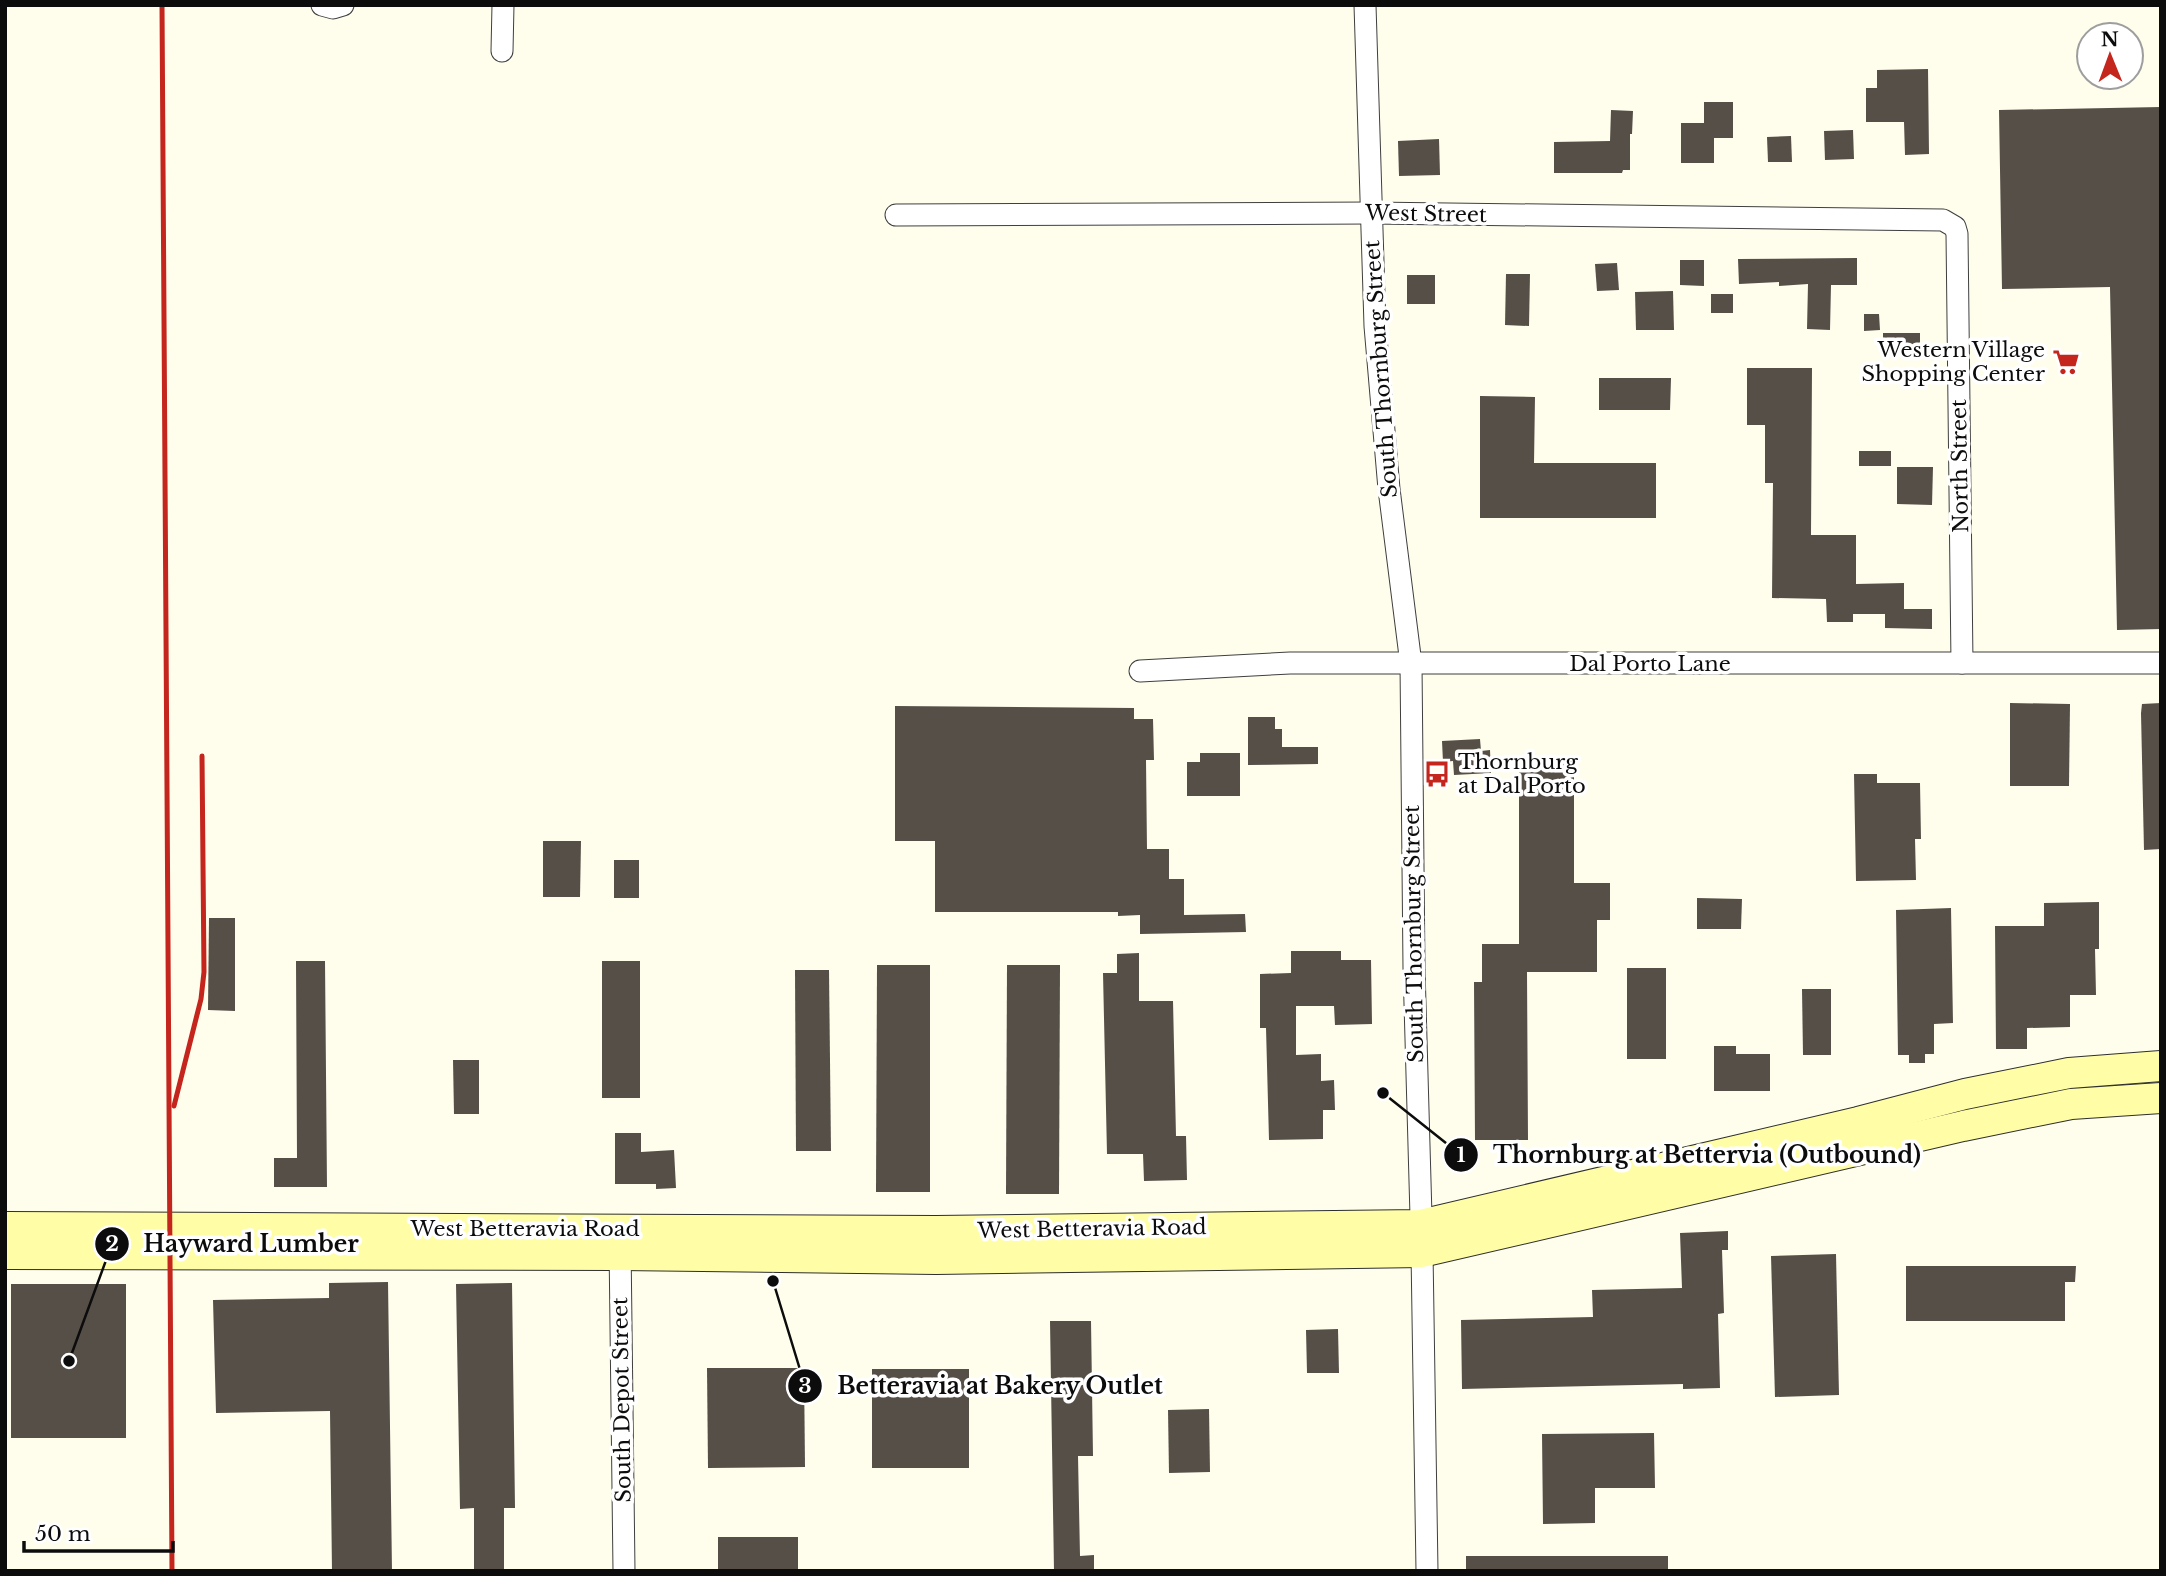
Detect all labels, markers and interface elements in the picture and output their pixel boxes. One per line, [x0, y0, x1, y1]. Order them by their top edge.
north arrow [2075, 21, 2145, 91]
text: N [2101, 28, 2119, 51]
street label: West Street [1364, 200, 1487, 228]
street label: South Thornburg Street [1359, 239, 1403, 499]
place label: Western Village Shopping Center [1861, 337, 2045, 387]
supermarket icon: Western Village Shopping Center [2051, 347, 2081, 377]
street label: North Street [1946, 399, 1974, 533]
street label: Dal Porto Lane [1569, 651, 1731, 677]
place label: Thornburg at Dal Porto [1458, 749, 1586, 799]
bus stop icon: Thornburg at Dal Porto [1422, 759, 1452, 789]
street label: South Thornburg Street [1399, 805, 1429, 1063]
callout: Thornburg at Bettervia (Outbound) [1444, 1133, 1935, 1177]
text: Thornburg at Bettervia (Outbound) [1493, 1141, 1921, 1169]
text: 1 [1456, 1142, 1466, 1168]
street label: West Betteravia Road [976, 1214, 1207, 1244]
street label: West Betteravia Road [409, 1216, 640, 1242]
callout: Hayward Lumber [95, 1222, 373, 1266]
text: Hayward Lumber [143, 1230, 359, 1258]
text: 2 [105, 1231, 119, 1257]
street label: South Depot Street [607, 1297, 637, 1503]
callout: Betteravia at Bakery Outlet [788, 1364, 1177, 1408]
text: Betteravia at Bakery Outlet [837, 1372, 1163, 1400]
text: 3 [798, 1373, 812, 1399]
scale bar [24, 1510, 173, 1554]
text: 50 m [35, 1521, 91, 1547]

